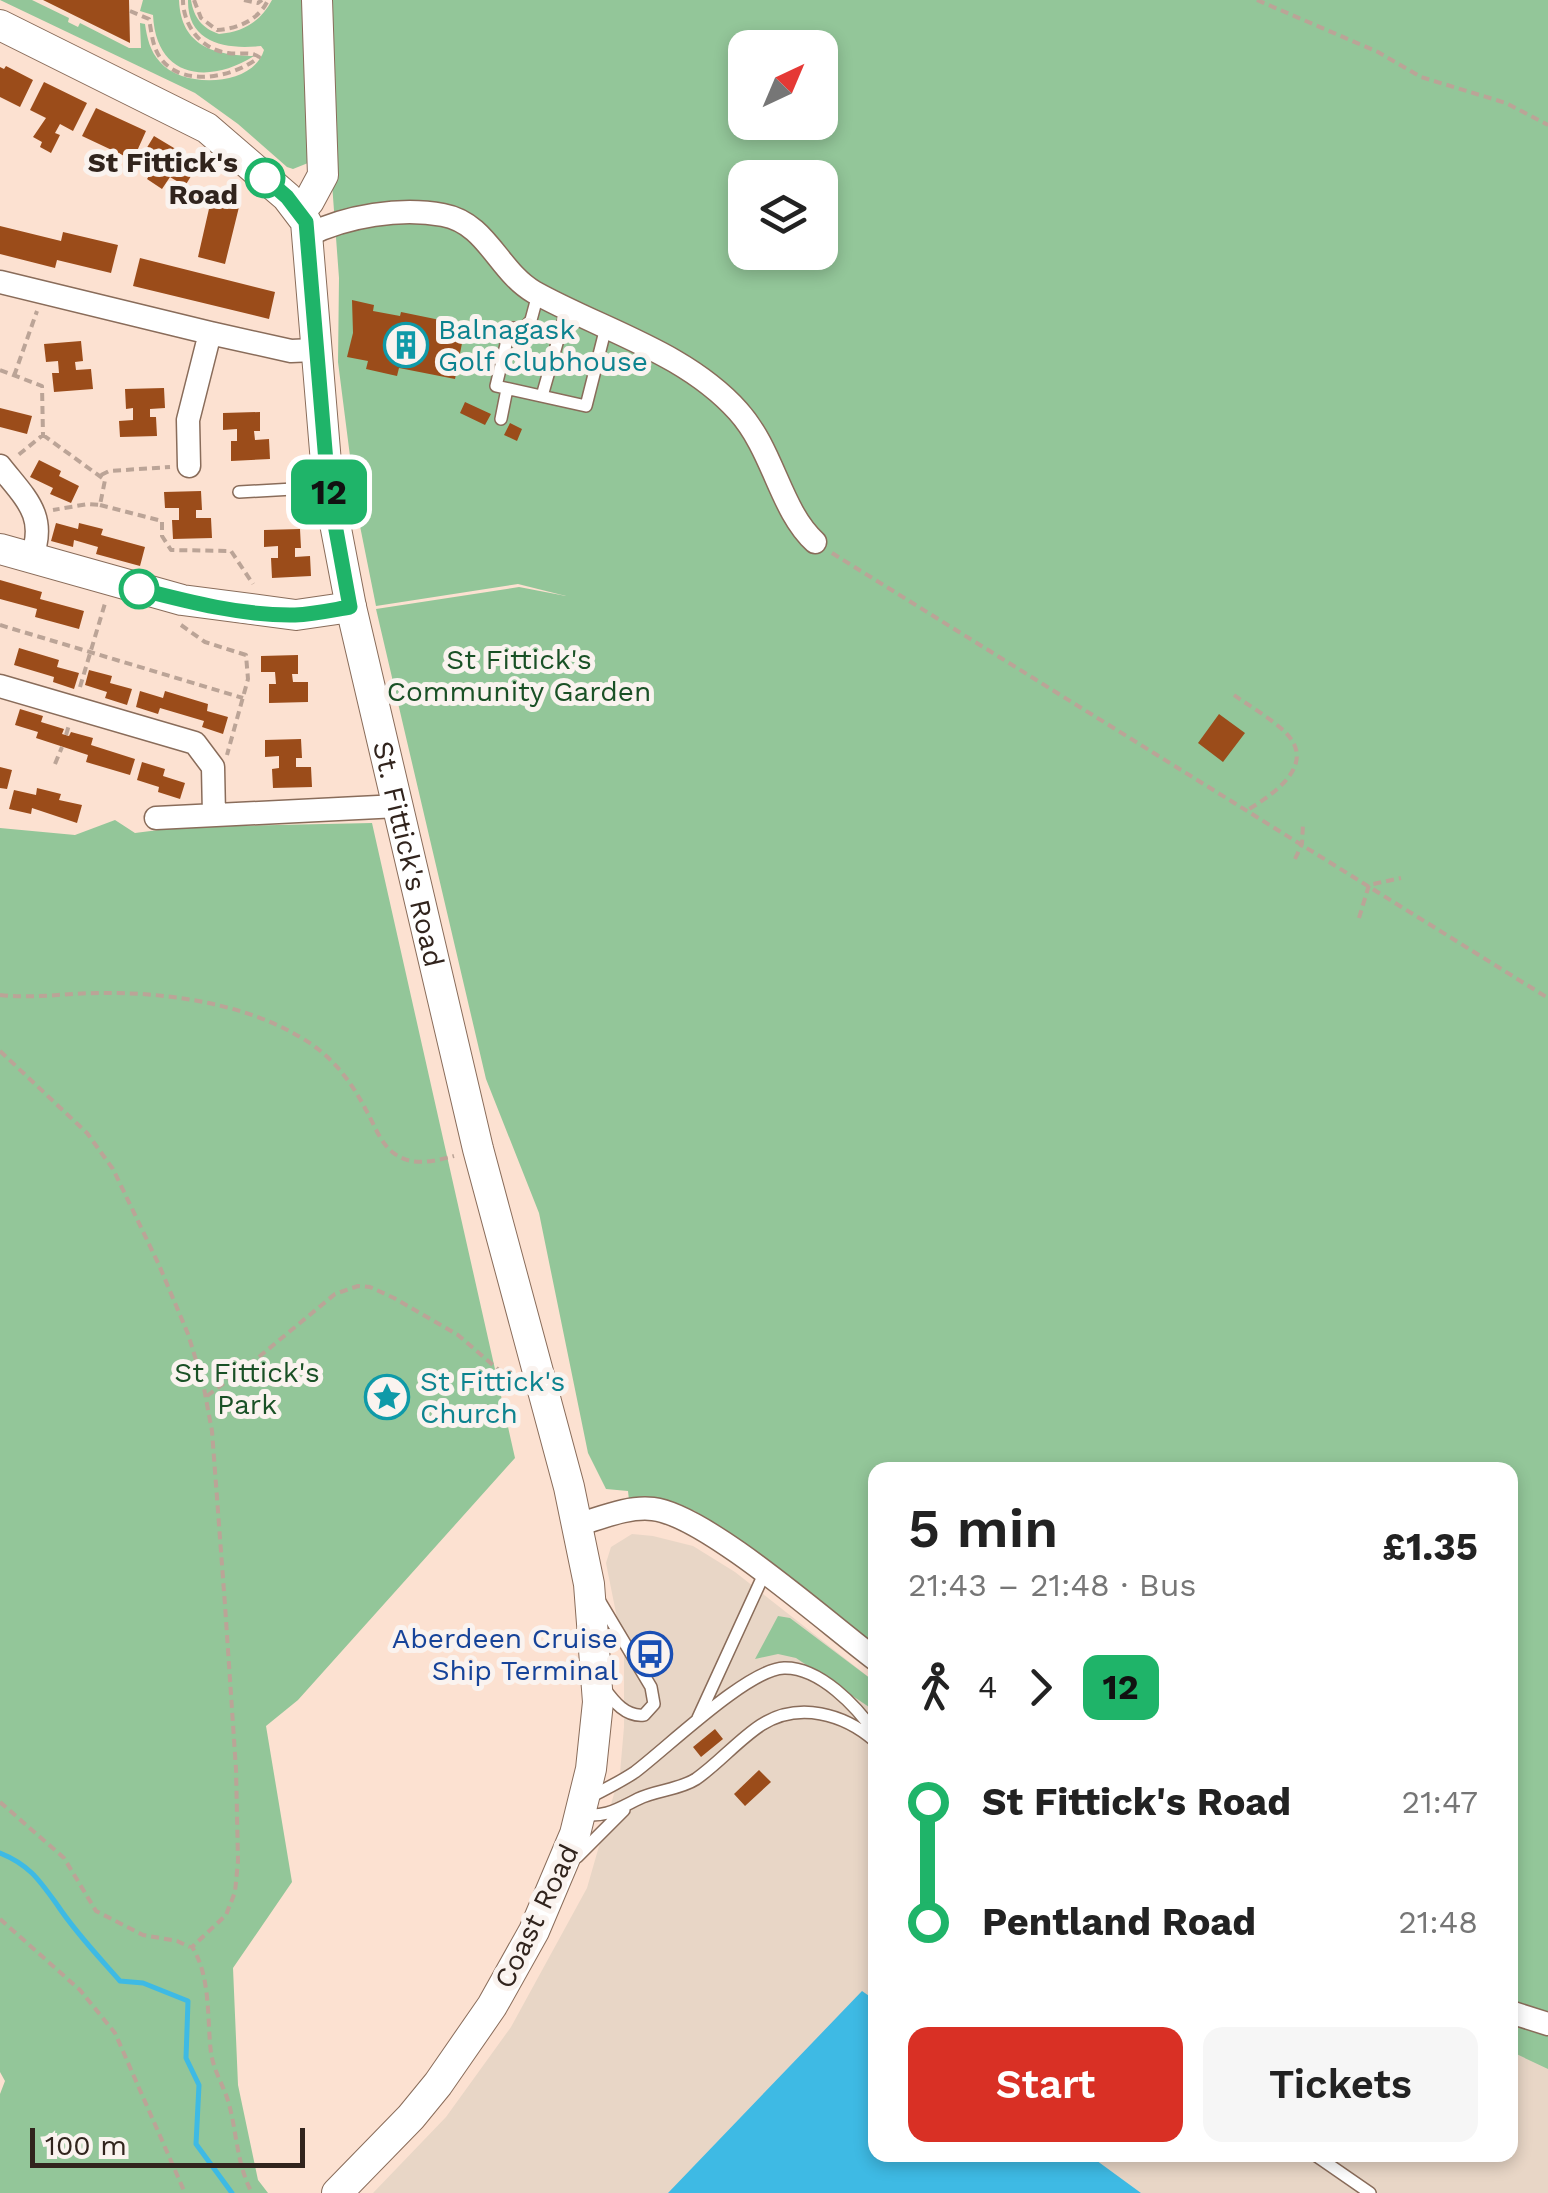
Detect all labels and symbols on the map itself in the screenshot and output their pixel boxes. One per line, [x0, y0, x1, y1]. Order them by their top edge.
north arrow [728, 30, 838, 140]
place label: St Fittick's Road [88, 146, 238, 211]
marker: St Fittick's Road [246, 159, 284, 197]
place label: Balnagask Golf Clubhouse [438, 313, 648, 378]
building icon: Balnagask Golf Clubhouse [383, 322, 429, 368]
line badge: 12 [284, 460, 374, 524]
unlabelled marker [120, 570, 158, 608]
park label: St Fittick's Community Garden [387, 643, 651, 708]
street label: St. Fittick's Road [366, 738, 451, 970]
park label: St Fittick's Park [174, 1356, 320, 1421]
place label: St Fittick's Church [420, 1365, 565, 1430]
place icon: St Fittick's Church [364, 1374, 410, 1420]
place label: Aberdeen Cruise Ship Terminal [392, 1622, 618, 1687]
bus stop icon: Aberdeen Cruise Ship Terminal [627, 1631, 673, 1677]
street label: Coast Road [487, 1839, 586, 1994]
scale bar [30, 2123, 305, 2168]

